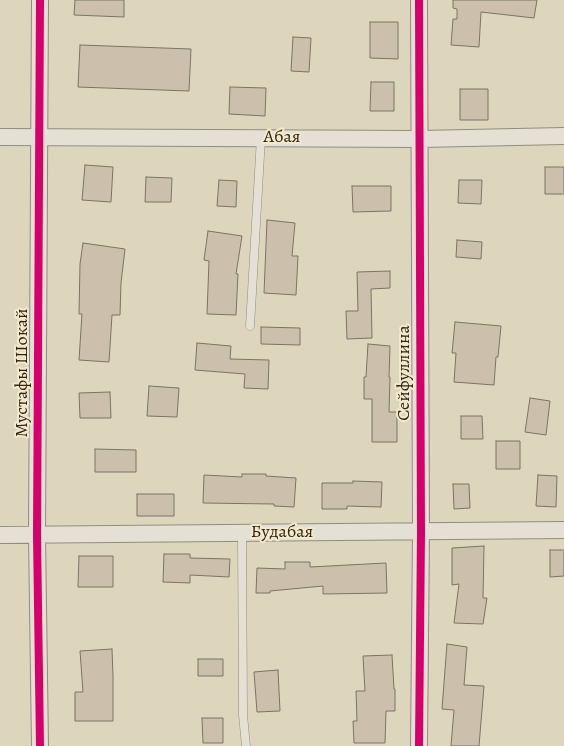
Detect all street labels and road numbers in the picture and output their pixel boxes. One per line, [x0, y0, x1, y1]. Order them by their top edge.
street label: Абая [264, 127, 300, 149]
street label: Мустафы Шокай [12, 308, 34, 438]
street label: Сейфуллина [394, 325, 416, 421]
street label: Будабая [251, 522, 313, 544]

